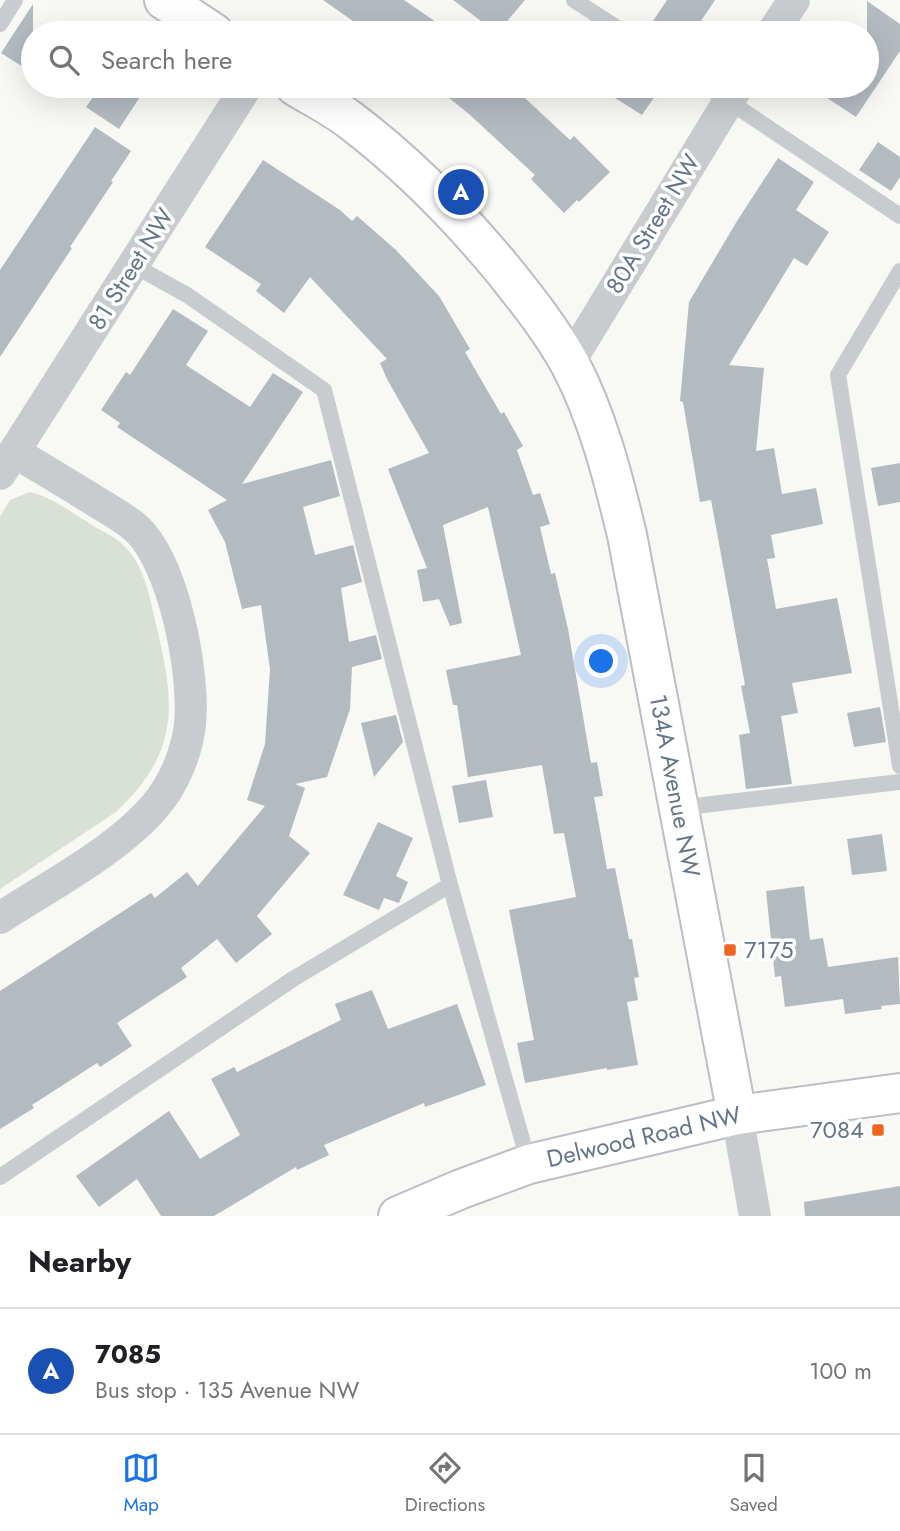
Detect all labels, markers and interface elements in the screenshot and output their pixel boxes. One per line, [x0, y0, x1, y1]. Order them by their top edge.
search box [21, 21, 879, 98]
icon: search [45, 41, 83, 79]
text: Search here [101, 41, 233, 79]
street label: 80A Street NW [597, 147, 708, 300]
pin: A [438, 166, 484, 218]
street label: 81 Street NW [79, 201, 182, 336]
your location [584, 644, 618, 678]
street label: 134A Avenue NW [641, 691, 710, 880]
place label: 7175 [744, 932, 794, 967]
marker: 7175 [722, 942, 738, 958]
street label: Delwood Road NW [543, 1097, 745, 1176]
place label: 7084 [810, 1112, 864, 1147]
marker: 7084 [870, 1122, 886, 1138]
text: Nearby [28, 1240, 131, 1283]
text: 7085 [95, 1335, 161, 1373]
text: A [43, 1354, 59, 1388]
text: 100 m [809, 1354, 872, 1388]
text: Bus stop · 135 Avenue NW [95, 1373, 359, 1407]
tab: Map [122, 1449, 160, 1518]
tab: Directions [405, 1449, 485, 1518]
tab: Saved [730, 1449, 778, 1518]

